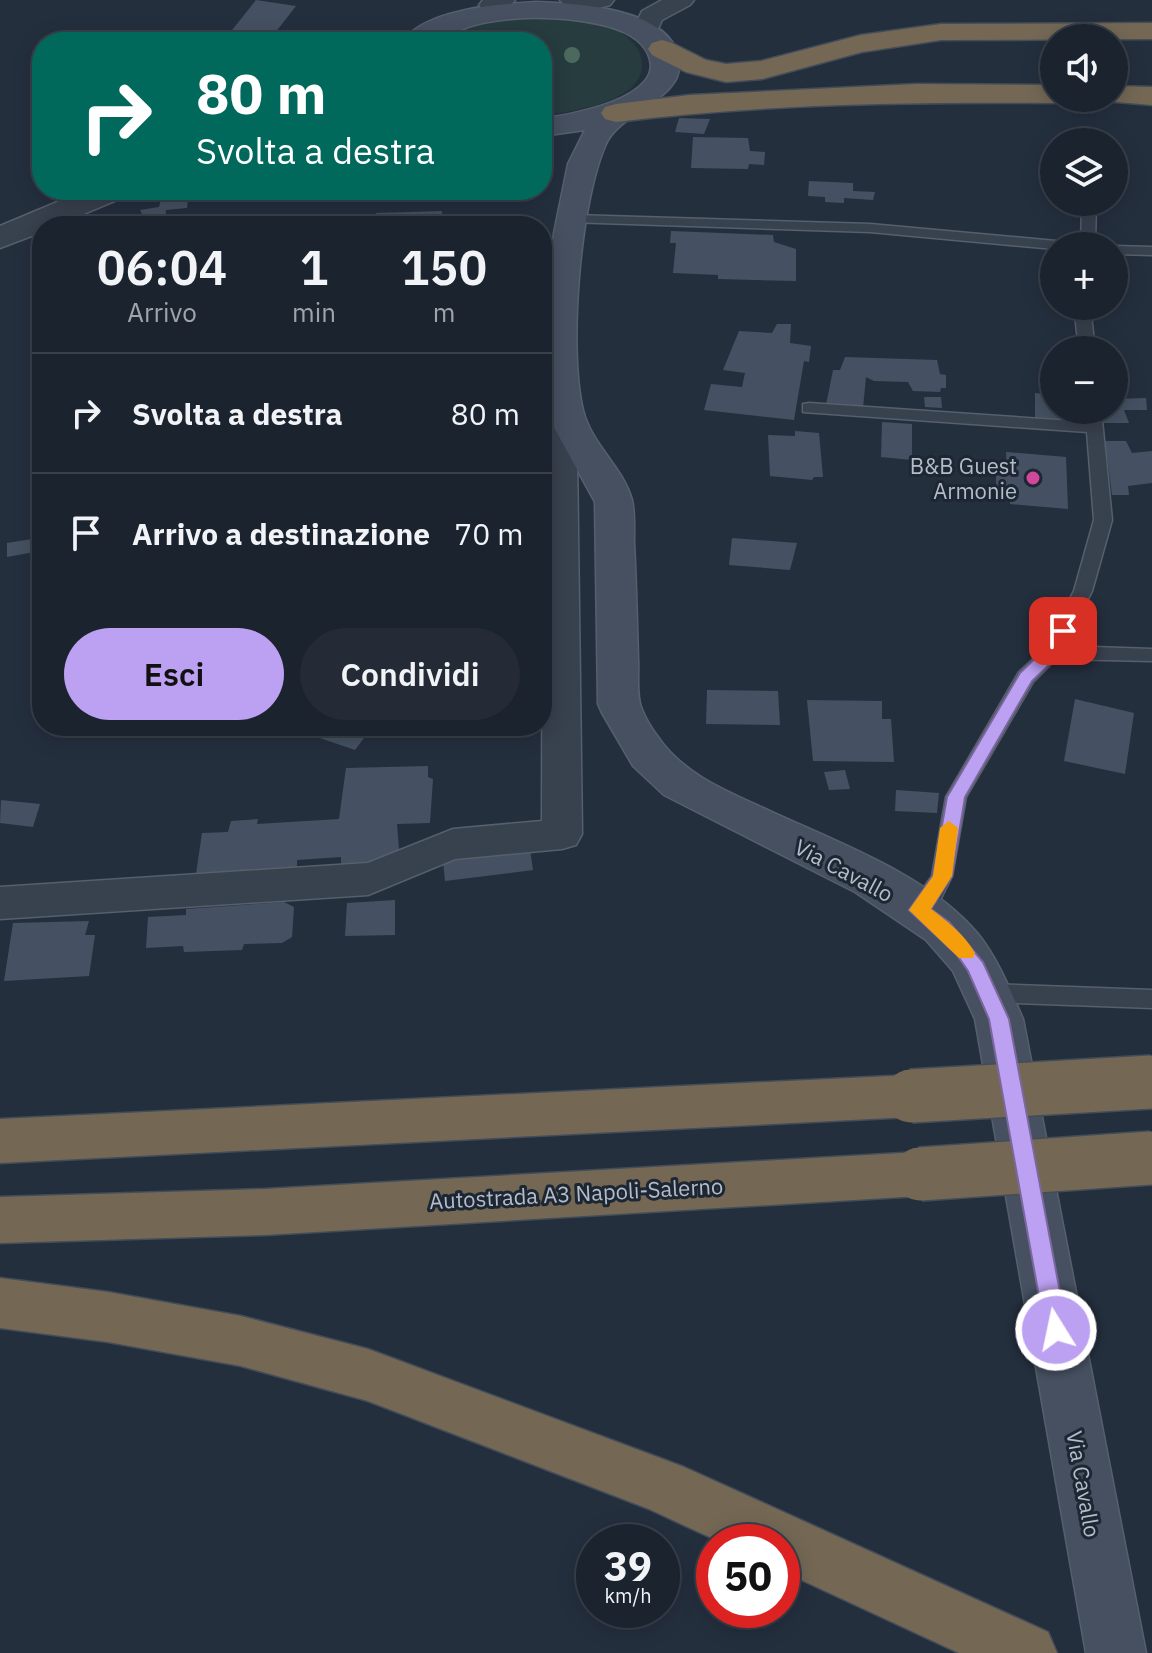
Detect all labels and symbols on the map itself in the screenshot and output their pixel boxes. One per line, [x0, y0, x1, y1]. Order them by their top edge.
place label: B&B Guest Armonie [910, 451, 1017, 505]
marker: B&B Guest Armonie [1024, 469, 1042, 487]
pin [1029, 597, 1097, 665]
street label: Via Cavallo [790, 832, 898, 908]
street label: Autostrada A3 Napoli-Salerno [428, 1171, 724, 1215]
position arrow [1014, 1288, 1098, 1372]
street label: Via Cavallo [1060, 1428, 1108, 1540]
speed limit sign: 50 [696, 1524, 800, 1628]

